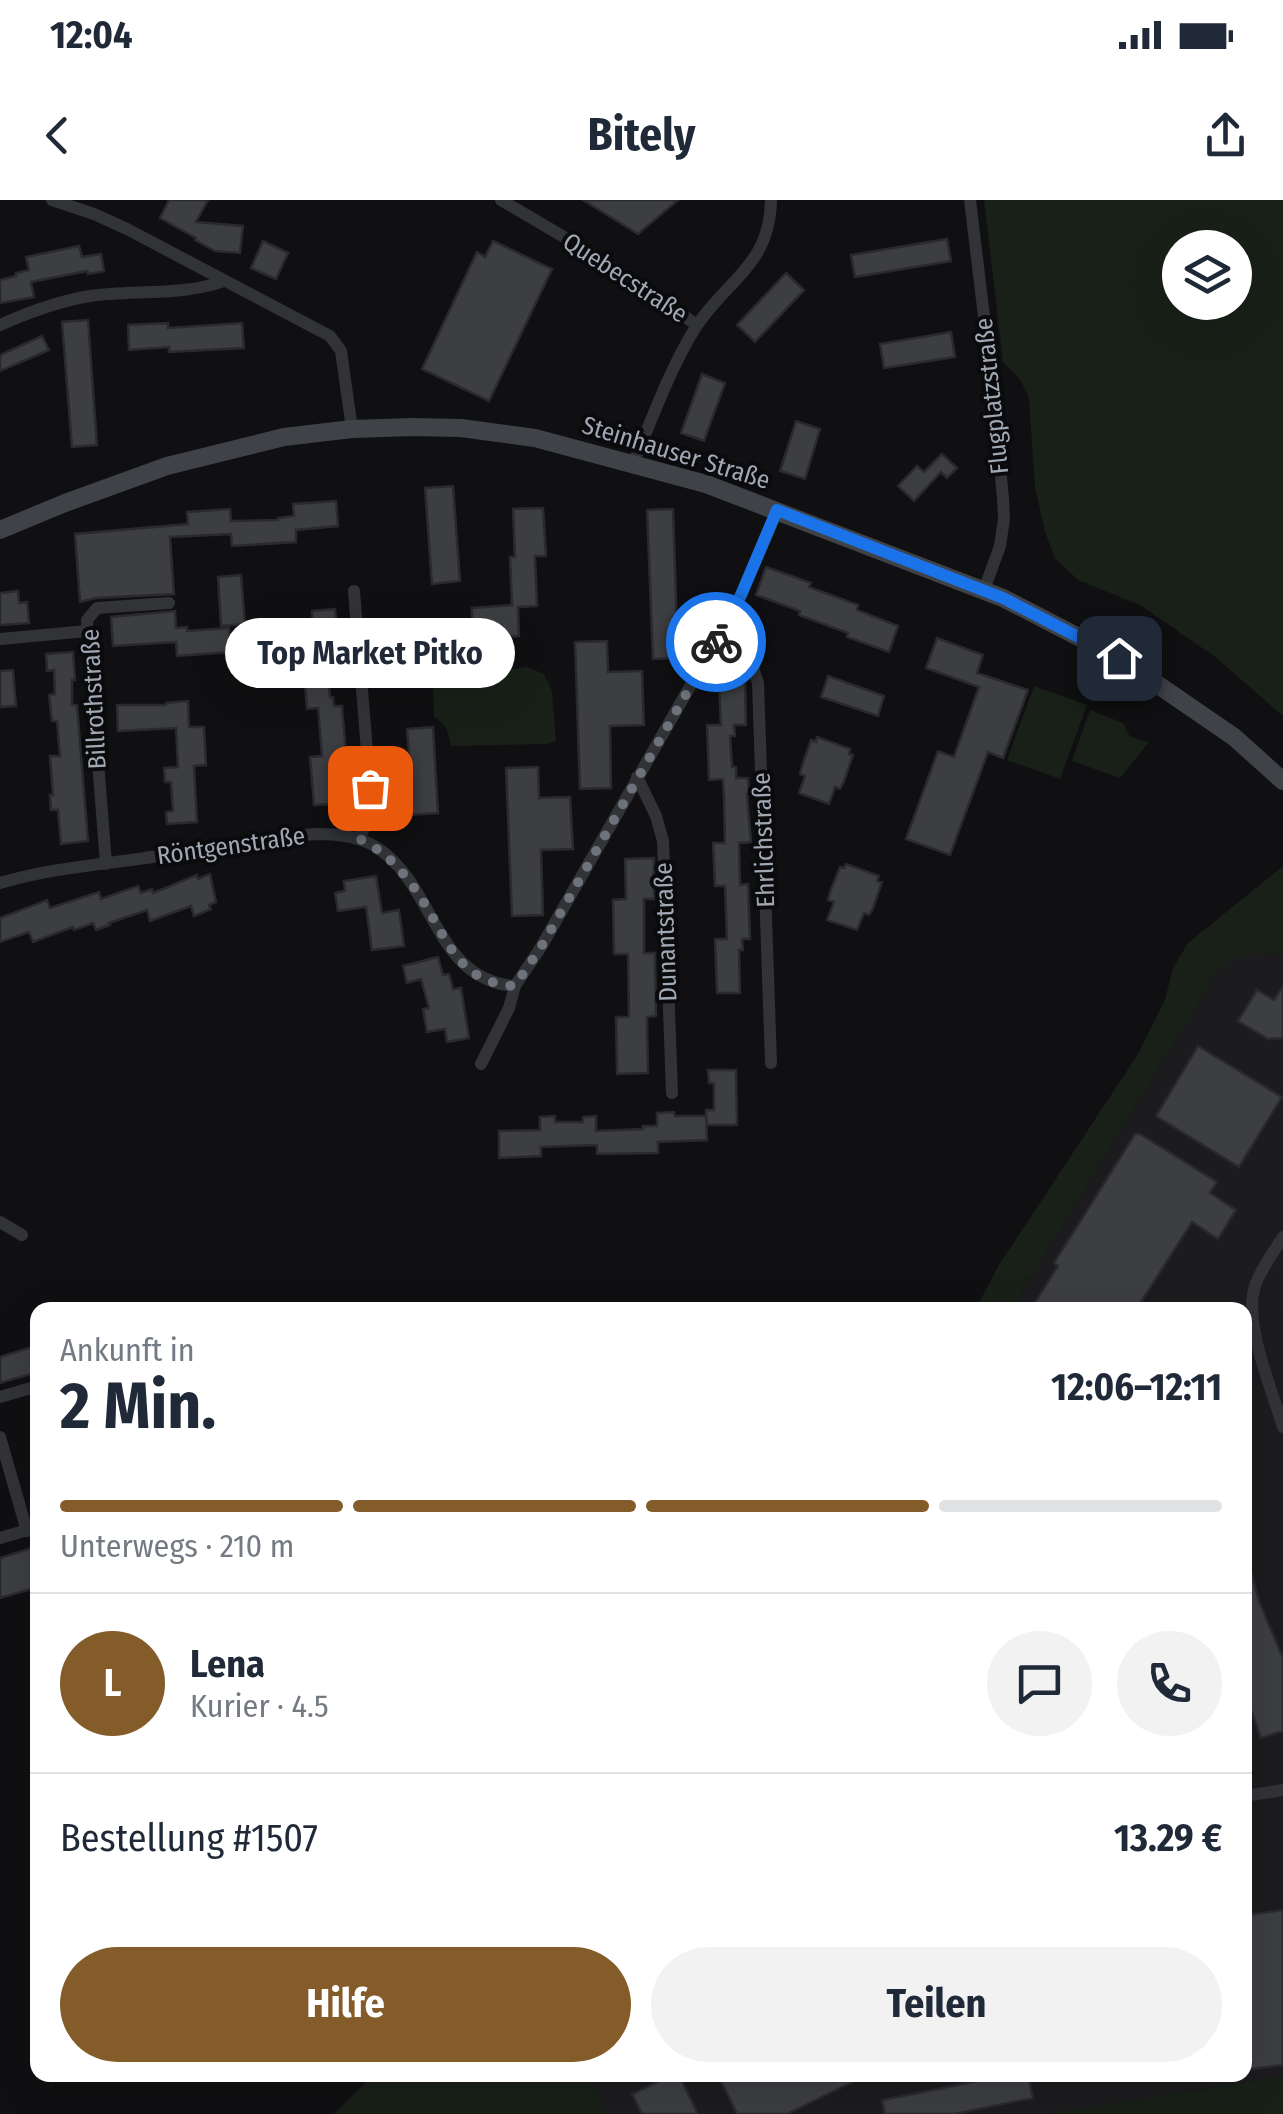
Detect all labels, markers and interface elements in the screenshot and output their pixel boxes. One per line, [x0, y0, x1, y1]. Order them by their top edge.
text: 12:04 [50, 12, 133, 58]
icon: back [30, 108, 85, 163]
text: Bitely [588, 108, 695, 162]
icon: share [1198, 108, 1253, 163]
street label: Quebecstraße [557, 227, 693, 329]
map controls [1162, 230, 1252, 320]
button: layers [1162, 230, 1252, 320]
street label: Flugplatzstraße [969, 316, 1015, 476]
street label: Steinhauser Straße [579, 410, 773, 496]
courier [666, 592, 766, 692]
icon: bike [689, 615, 744, 670]
pin [1077, 616, 1162, 701]
callout: Top Market Pitko [225, 618, 515, 688]
street label: Billrothstraße [75, 628, 113, 770]
icon: home [1092, 631, 1147, 686]
text: Top Market Pitko [257, 634, 483, 672]
pin [328, 746, 413, 831]
icon: bag [343, 761, 398, 816]
street label: Ehrlichstraße [747, 772, 781, 908]
street label: Röntgenstraße [155, 821, 307, 871]
street label: Dunantstraße [649, 862, 683, 1002]
text: Ankunft in [60, 1331, 195, 1369]
text: 12:06–12:11 [1051, 1364, 1222, 1410]
text: 2 Min. [60, 1367, 216, 1445]
text: Unterwegs · 210 m [60, 1527, 294, 1565]
button: chat [987, 1631, 1092, 1736]
button: phone [1117, 1631, 1222, 1736]
text: Lena [190, 1641, 265, 1687]
text: L [104, 1660, 121, 1706]
text: Kurier · 4.5 [190, 1687, 329, 1725]
text: Bestellung #1507 [60, 1815, 318, 1861]
text: 13.29 € [1114, 1815, 1222, 1861]
button: Hilfe [60, 1947, 631, 2062]
button: Teilen [651, 1947, 1222, 2062]

